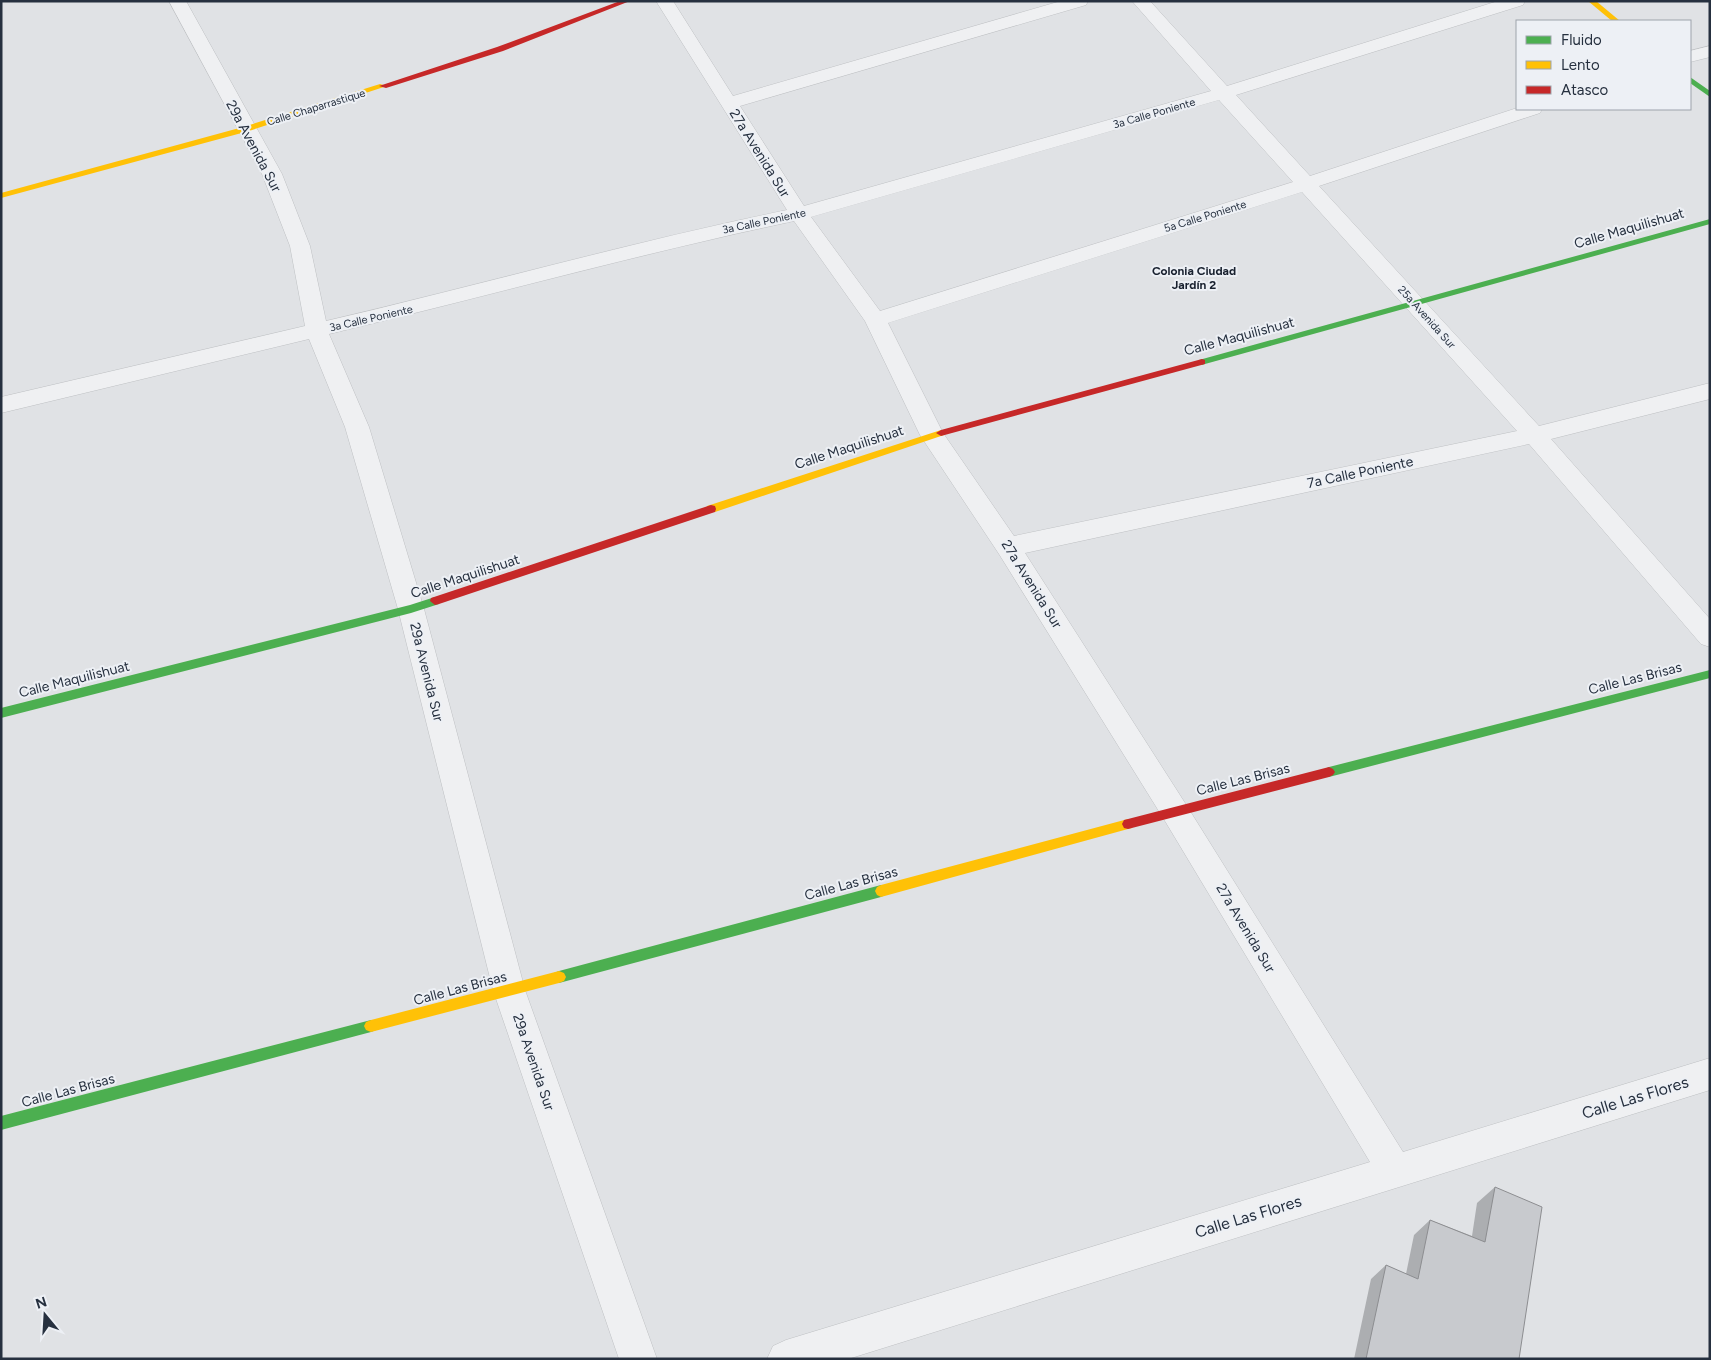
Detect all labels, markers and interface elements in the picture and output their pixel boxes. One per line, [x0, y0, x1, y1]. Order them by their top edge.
legend [1516, 20, 1691, 110]
text: Fluido [1561, 31, 1602, 49]
text: Lento [1561, 56, 1600, 74]
text: Atasco [1561, 81, 1609, 99]
street label: Calle Chaparrastique [265, 86, 367, 129]
street label: 3a Calle Poniente [1111, 96, 1197, 131]
street label: 29a Avenida Sur [222, 97, 285, 195]
street label: 27a Avenida Sur [726, 106, 794, 201]
street label: 5a Calle Poniente [1162, 198, 1248, 235]
street label: Calle Maquilishuat [1572, 205, 1686, 252]
street label: 3a Calle Poniente [721, 206, 807, 237]
district label: Colonia Ciudad Jardín 2 [1152, 264, 1236, 292]
street label: 25a Avenida Sur [1395, 283, 1458, 352]
street label: 3a Calle Poniente [328, 303, 414, 334]
street label: Calle Maquilishuat [1182, 314, 1296, 359]
street label: Calle Maquilishuat [793, 422, 906, 473]
street label: 7a Calle Poniente [1305, 453, 1415, 492]
street label: 27a Avenida Sur [998, 537, 1066, 632]
street label: Calle Maquilishuat [409, 551, 522, 602]
street label: 29a Avenida Sur [406, 621, 447, 724]
street label: Calle Maquilishuat [17, 658, 131, 701]
street label: Calle Las Brisas [1587, 659, 1684, 698]
street label: Calle Las Brisas [1195, 760, 1292, 799]
street label: Calle Las Brisas [803, 863, 900, 904]
street label: 27a Avenida Sur [1212, 881, 1279, 976]
street label: Calle Las Brisas [412, 968, 509, 1009]
street label: 29a Avenida Sur [509, 1011, 558, 1113]
street label: Calle Las Brisas [20, 1070, 117, 1111]
street label: Calle Las Flores [1580, 1072, 1691, 1123]
street label: Calle Las Flores [1193, 1191, 1304, 1242]
north arrow [20, 1290, 70, 1340]
text: N [33, 1293, 49, 1313]

